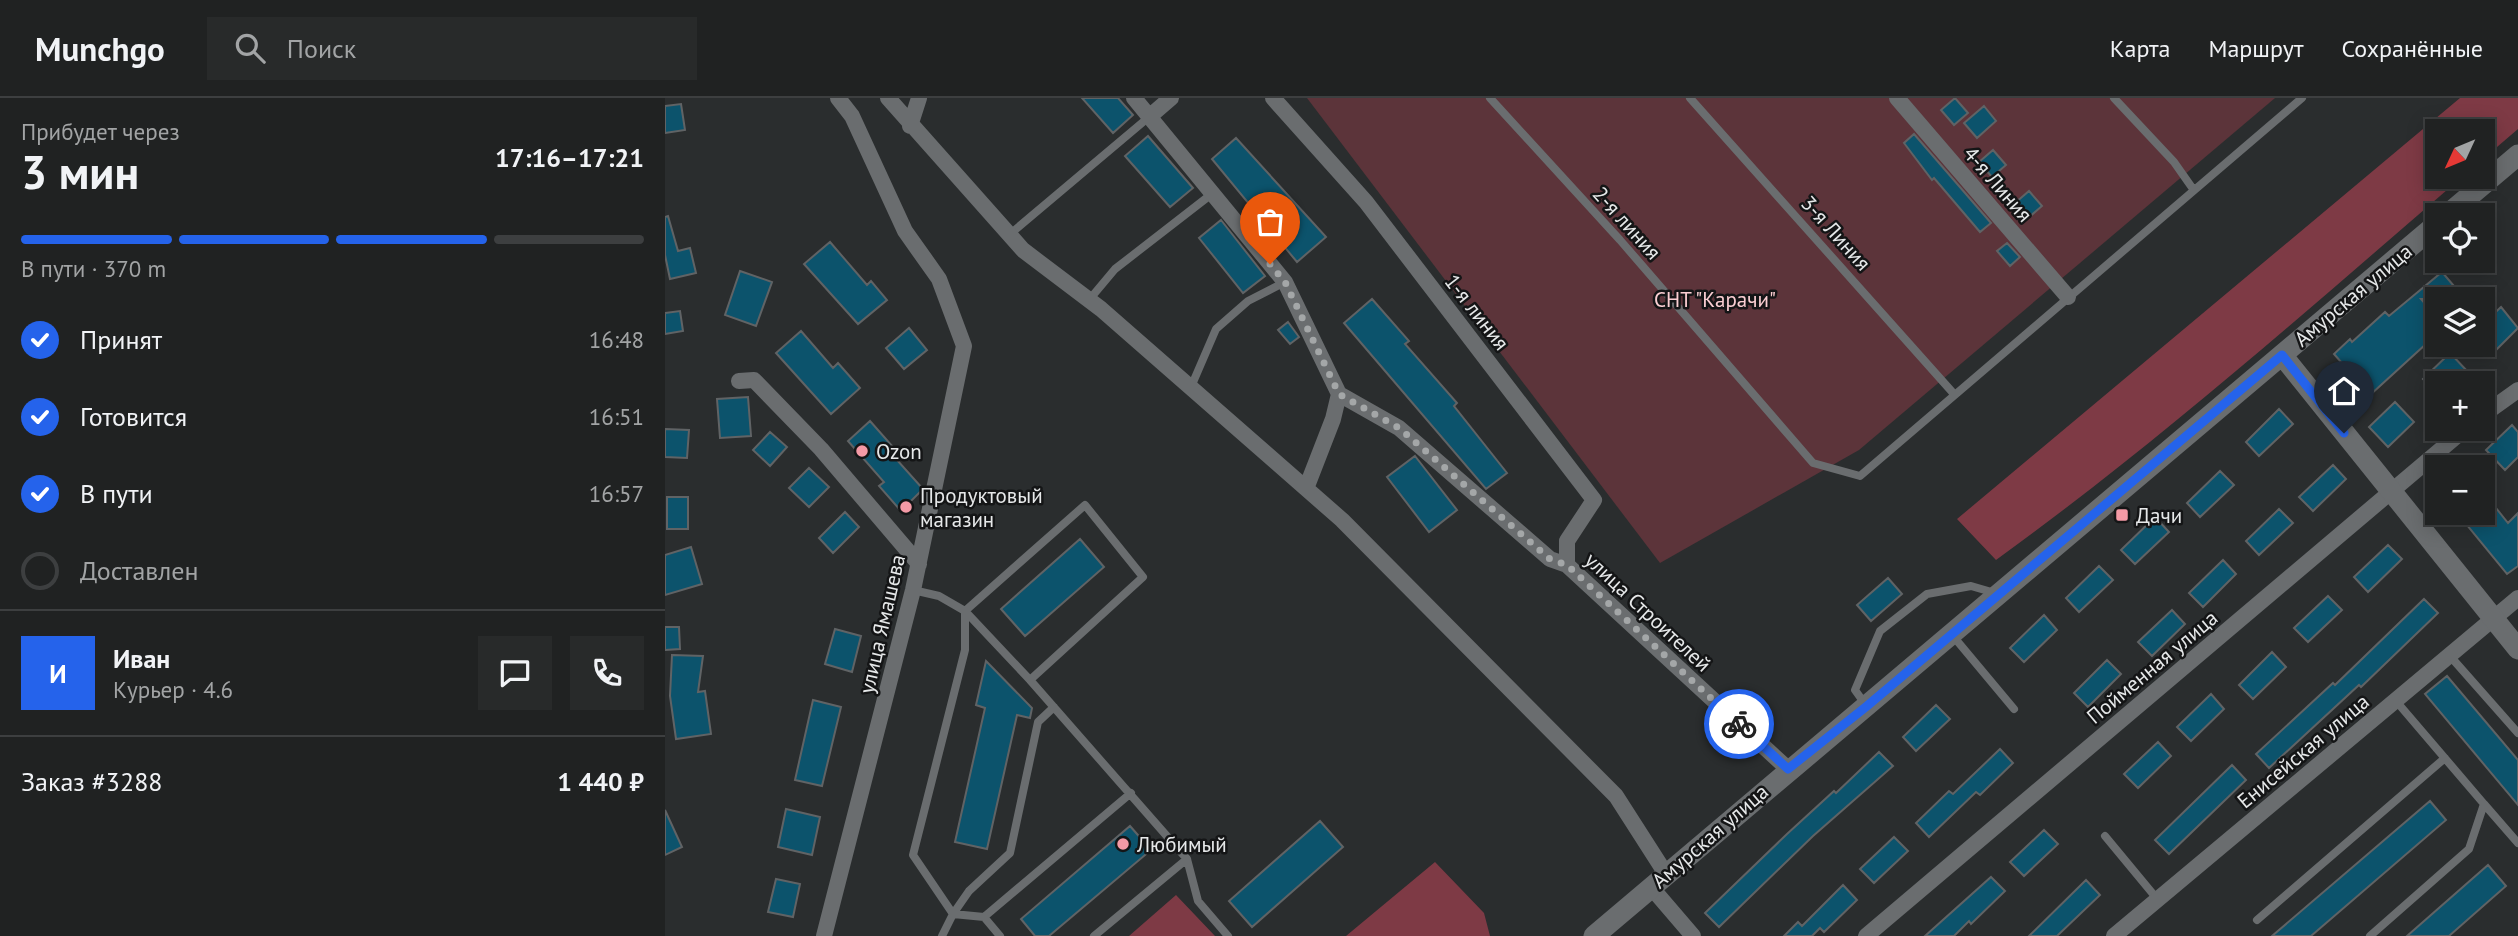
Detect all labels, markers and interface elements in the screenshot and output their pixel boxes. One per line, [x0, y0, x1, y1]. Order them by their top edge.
search box [207, 17, 697, 80]
text: Munchgo [35, 27, 165, 70]
icon: search [231, 29, 269, 67]
text: Поиск [287, 32, 356, 65]
text: Карта [2110, 33, 2170, 64]
text: Маршрут [2208, 33, 2303, 64]
text: Сохранённые [2341, 33, 2483, 64]
text: Прибудет через [21, 117, 180, 146]
north arrow [2425, 119, 2495, 189]
map controls [2425, 119, 2495, 525]
text: 17:16–17:21 [495, 141, 644, 174]
street label: 4-я Линия [1958, 141, 2038, 227]
text: 3 мин [21, 142, 139, 202]
street label: 2-я линия [1587, 181, 1667, 265]
street label: 3-я Линия [1795, 190, 1877, 276]
pin [1240, 192, 1300, 264]
icon: bag [1251, 203, 1289, 241]
button: locate [2425, 203, 2495, 273]
street label: Амурская улица [2288, 238, 2418, 352]
text: В пути · 370 m [21, 254, 166, 283]
street label: 1-я линия [1439, 268, 1515, 356]
park label: СНТ "Карачи" [1654, 286, 1776, 313]
button: layers [2425, 287, 2495, 357]
icon: check [21, 321, 59, 359]
text: Принят [80, 323, 162, 356]
text: 16:48 [589, 325, 644, 354]
pin [2314, 361, 2374, 433]
button: + [2425, 371, 2495, 441]
icon: home [2325, 372, 2363, 410]
icon: check [21, 398, 59, 436]
text: Готовится [80, 400, 187, 433]
text: 16:51 [589, 402, 644, 431]
place label: Ozon [876, 438, 922, 465]
marker: Ozon [854, 443, 870, 459]
button: − [2425, 455, 2495, 525]
icon: check [21, 475, 59, 513]
text: В пути [80, 477, 153, 510]
text: 16:57 [589, 479, 644, 508]
place label: Продуктовый магазин [920, 482, 1043, 533]
marker: Продуктовый магазин [898, 499, 914, 515]
place label: Дачи [2136, 502, 2182, 529]
marker: Дачи [2114, 507, 2130, 523]
street label: улица Строителей [1579, 547, 1717, 677]
street label: улица Ямашева [853, 552, 911, 696]
text: Доставлен [80, 554, 199, 587]
street label: Пойменная улица [2081, 604, 2223, 730]
button: chat [478, 636, 552, 710]
button: phone [570, 636, 644, 710]
text: Иван [113, 642, 170, 675]
text: И [49, 657, 67, 690]
text: Курьер · 4.6 [113, 675, 233, 704]
street label: Енисейская улица [2231, 688, 2375, 814]
courier [1704, 689, 1774, 759]
icon: bike [1720, 705, 1758, 743]
text: Заказ #3288 [21, 765, 163, 798]
text: 1 440 ₽ [557, 765, 644, 798]
street label: Амурская улица [1646, 778, 1774, 894]
place label: Любимый [1136, 831, 1227, 858]
marker: Любимый [1115, 836, 1131, 852]

